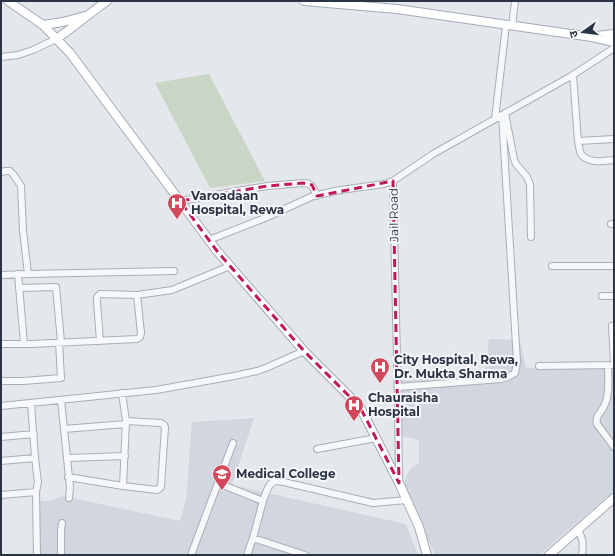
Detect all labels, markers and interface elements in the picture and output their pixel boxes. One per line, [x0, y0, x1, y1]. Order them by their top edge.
north arrow [563, 12, 603, 52]
text: उ [566, 29, 581, 39]
place label: Varoadaan Hospital, Rewa [190, 188, 284, 217]
street label: Jail Road [386, 188, 401, 243]
hospital icon: Varoadaan Hospital, Rewa [166, 192, 188, 220]
place label: City Hospital, Rewa, Dr. Mukta Sharma [394, 352, 518, 381]
hospital icon: City Hospital, Rewa, Dr. Mukta Sharma [369, 356, 391, 384]
place label: Chauraisha Hospital [368, 390, 438, 419]
hospital icon: Chauraisha Hospital [343, 394, 365, 422]
school or university icon: Medical College [211, 463, 233, 491]
place label: Medical College [236, 466, 336, 481]

